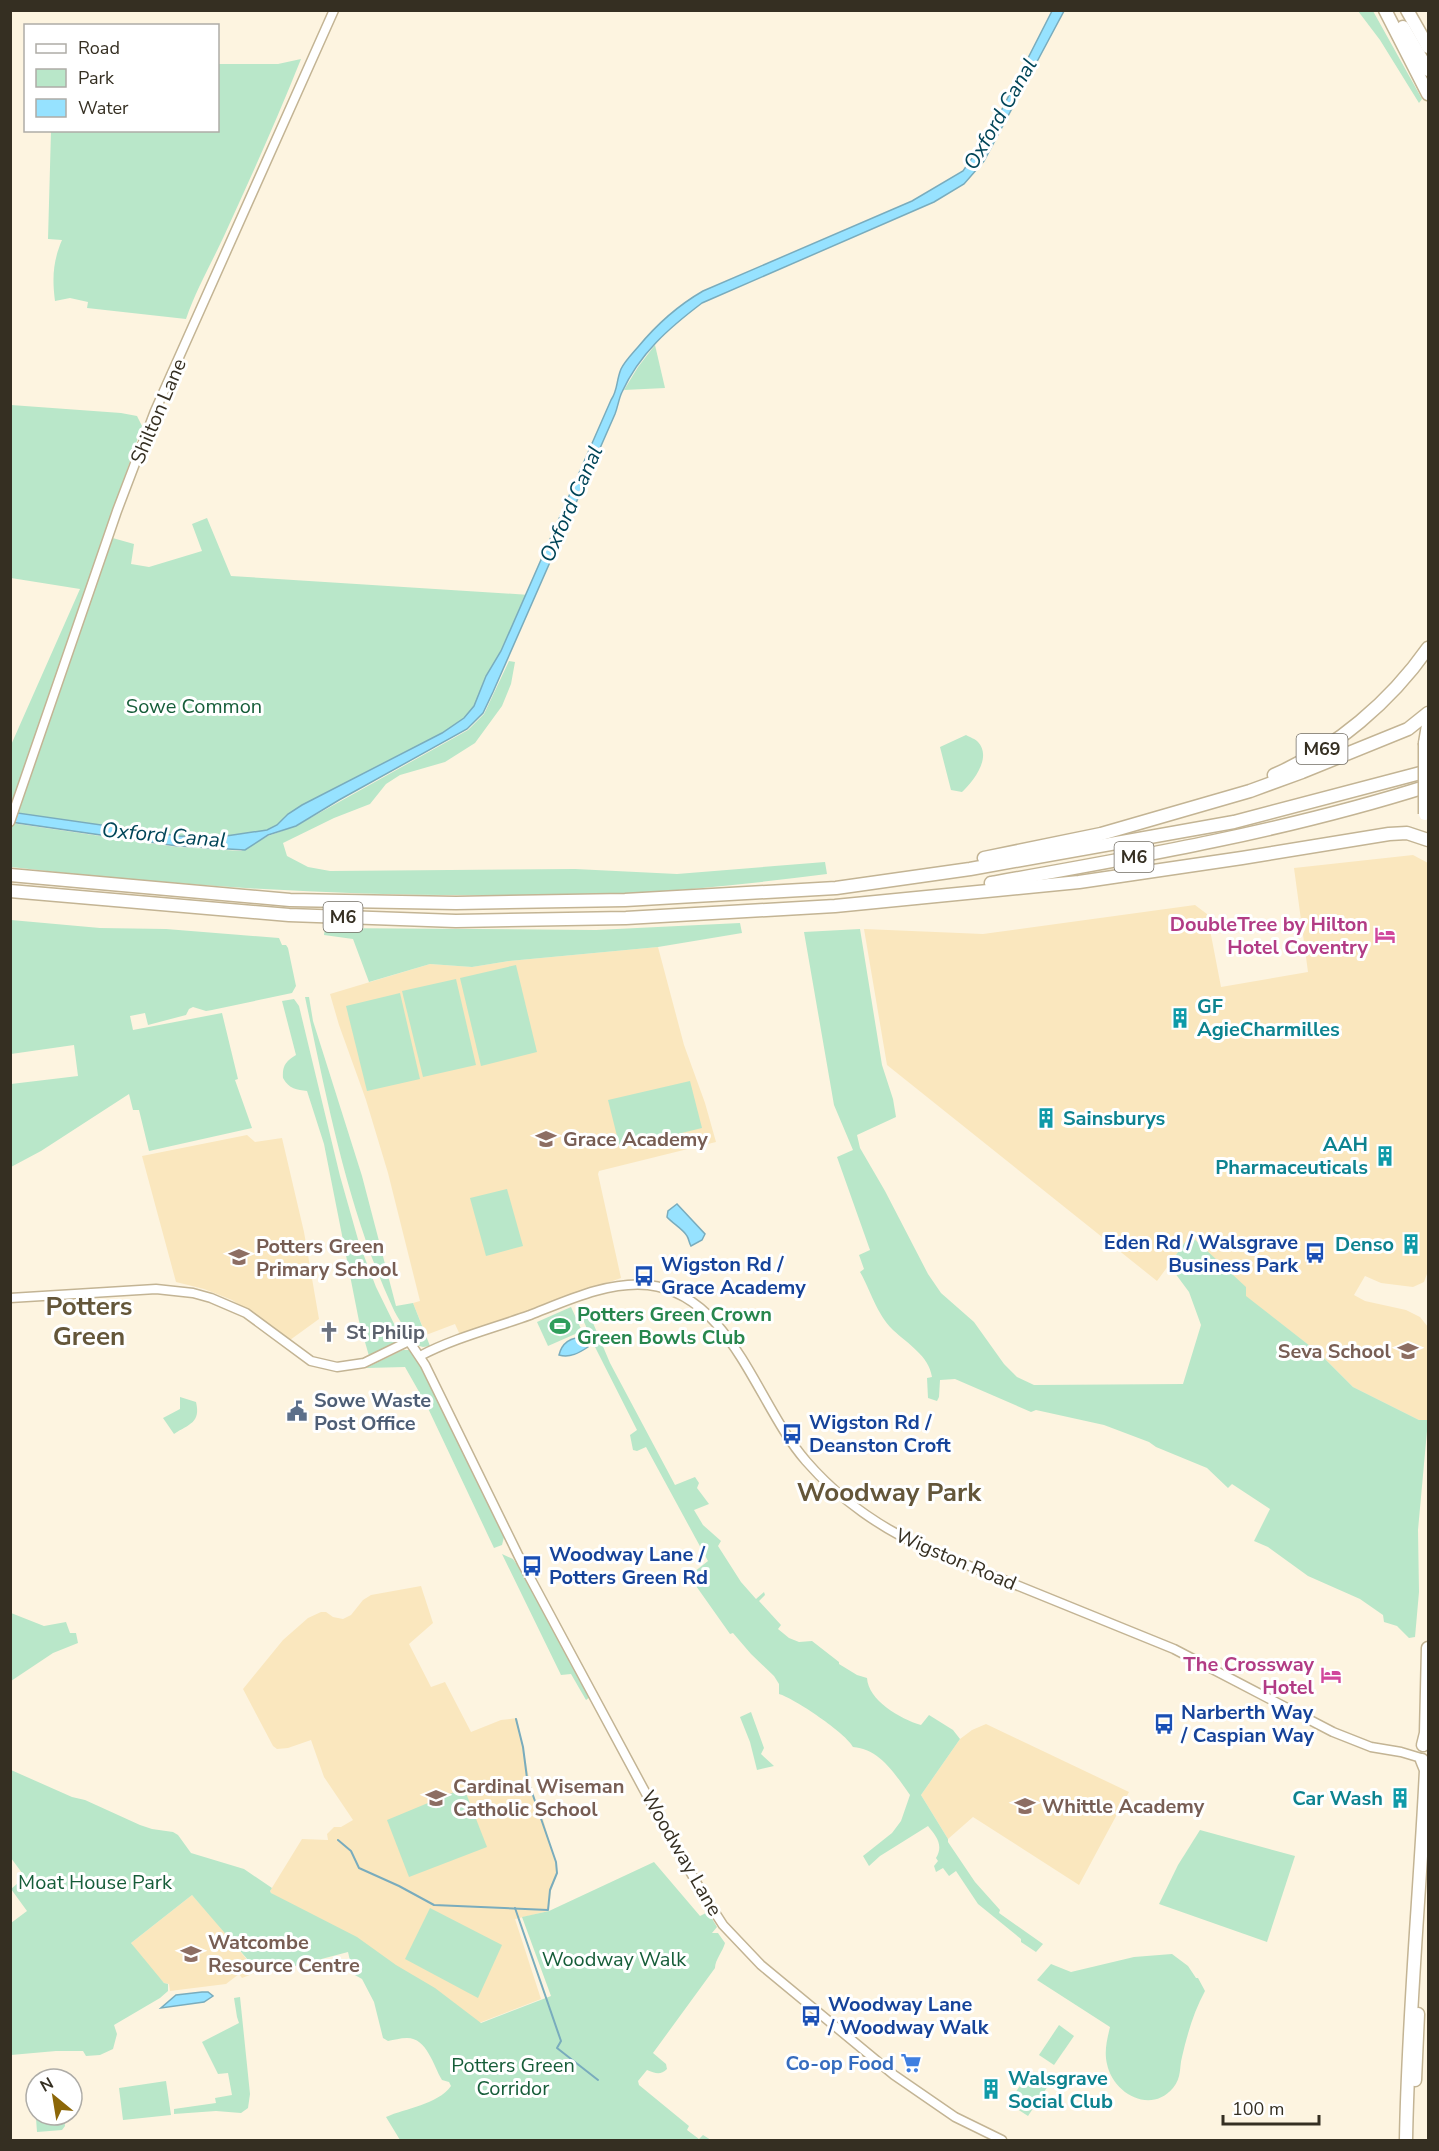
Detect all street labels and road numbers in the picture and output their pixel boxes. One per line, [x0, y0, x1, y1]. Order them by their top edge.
street label: Shilton Lane [124, 354, 193, 468]
road number: M69 [1296, 734, 1348, 764]
road number: M6 [1114, 842, 1154, 872]
road number: M6 [324, 902, 362, 932]
street label: Wigston Road [891, 1522, 1020, 1597]
street label: Woodway Lane [635, 1786, 728, 1921]

